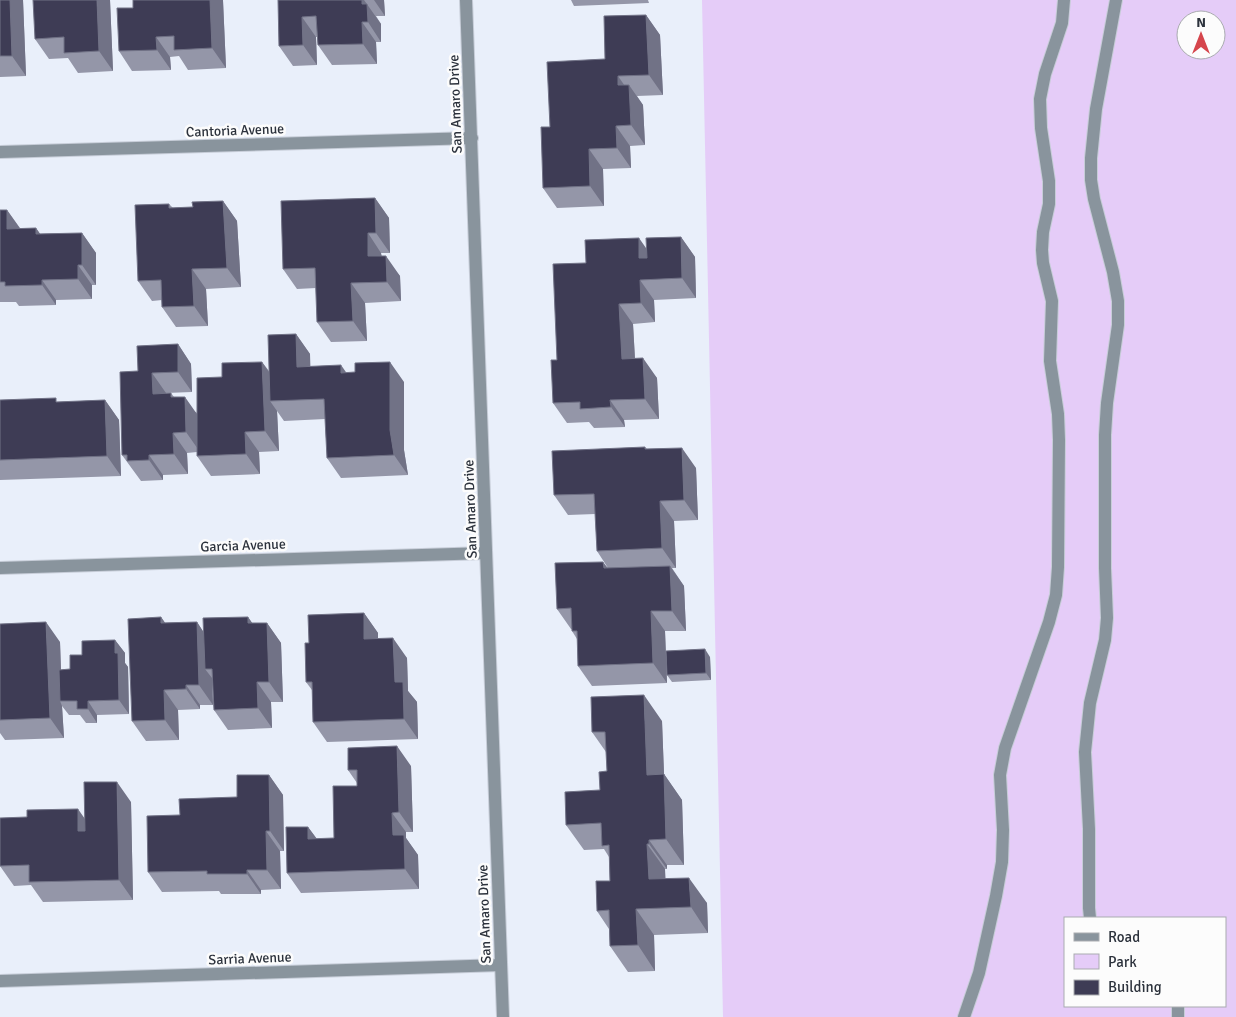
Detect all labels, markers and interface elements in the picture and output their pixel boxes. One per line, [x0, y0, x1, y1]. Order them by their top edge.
north arrow [1176, 10, 1226, 60]
text: N [1196, 14, 1206, 31]
street label: San Amaro Drive [445, 54, 466, 154]
street label: Cantoria Avenue [186, 120, 284, 141]
street label: San Amaro Drive [460, 459, 481, 559]
street label: Garcia Avenue [200, 536, 286, 555]
street label: San Amaro Drive [474, 864, 495, 964]
legend [1064, 917, 1226, 1007]
text: Road [1108, 928, 1140, 946]
street label: Sarria Avenue [208, 949, 292, 968]
text: Park [1108, 953, 1137, 971]
text: Building [1108, 978, 1162, 996]

